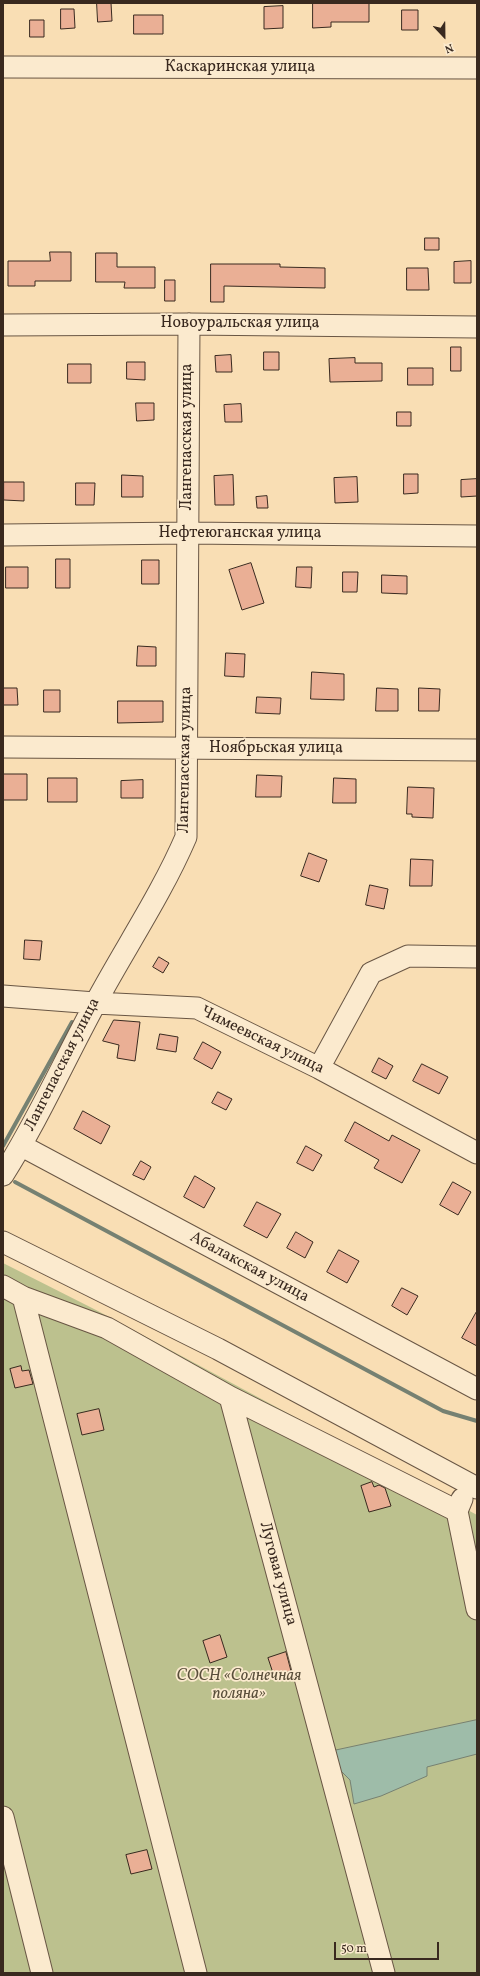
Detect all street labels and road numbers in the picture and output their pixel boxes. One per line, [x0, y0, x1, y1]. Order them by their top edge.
street label: Каскаринская улица [165, 58, 315, 78]
street label: Новоуральская улица [160, 314, 320, 334]
street label: Лангепасская улица [178, 363, 198, 511]
street label: Нефтеюганская улица [159, 524, 321, 544]
street label: Лангепасская улица [175, 686, 197, 834]
street label: Ноябрьская улица [209, 739, 343, 759]
street label: Лангепасская улица [21, 995, 105, 1135]
street label: Чимеевская улица [197, 1003, 327, 1079]
street label: Абалакская улица [186, 1228, 312, 1308]
street label: Луговая улица [254, 1520, 300, 1628]

